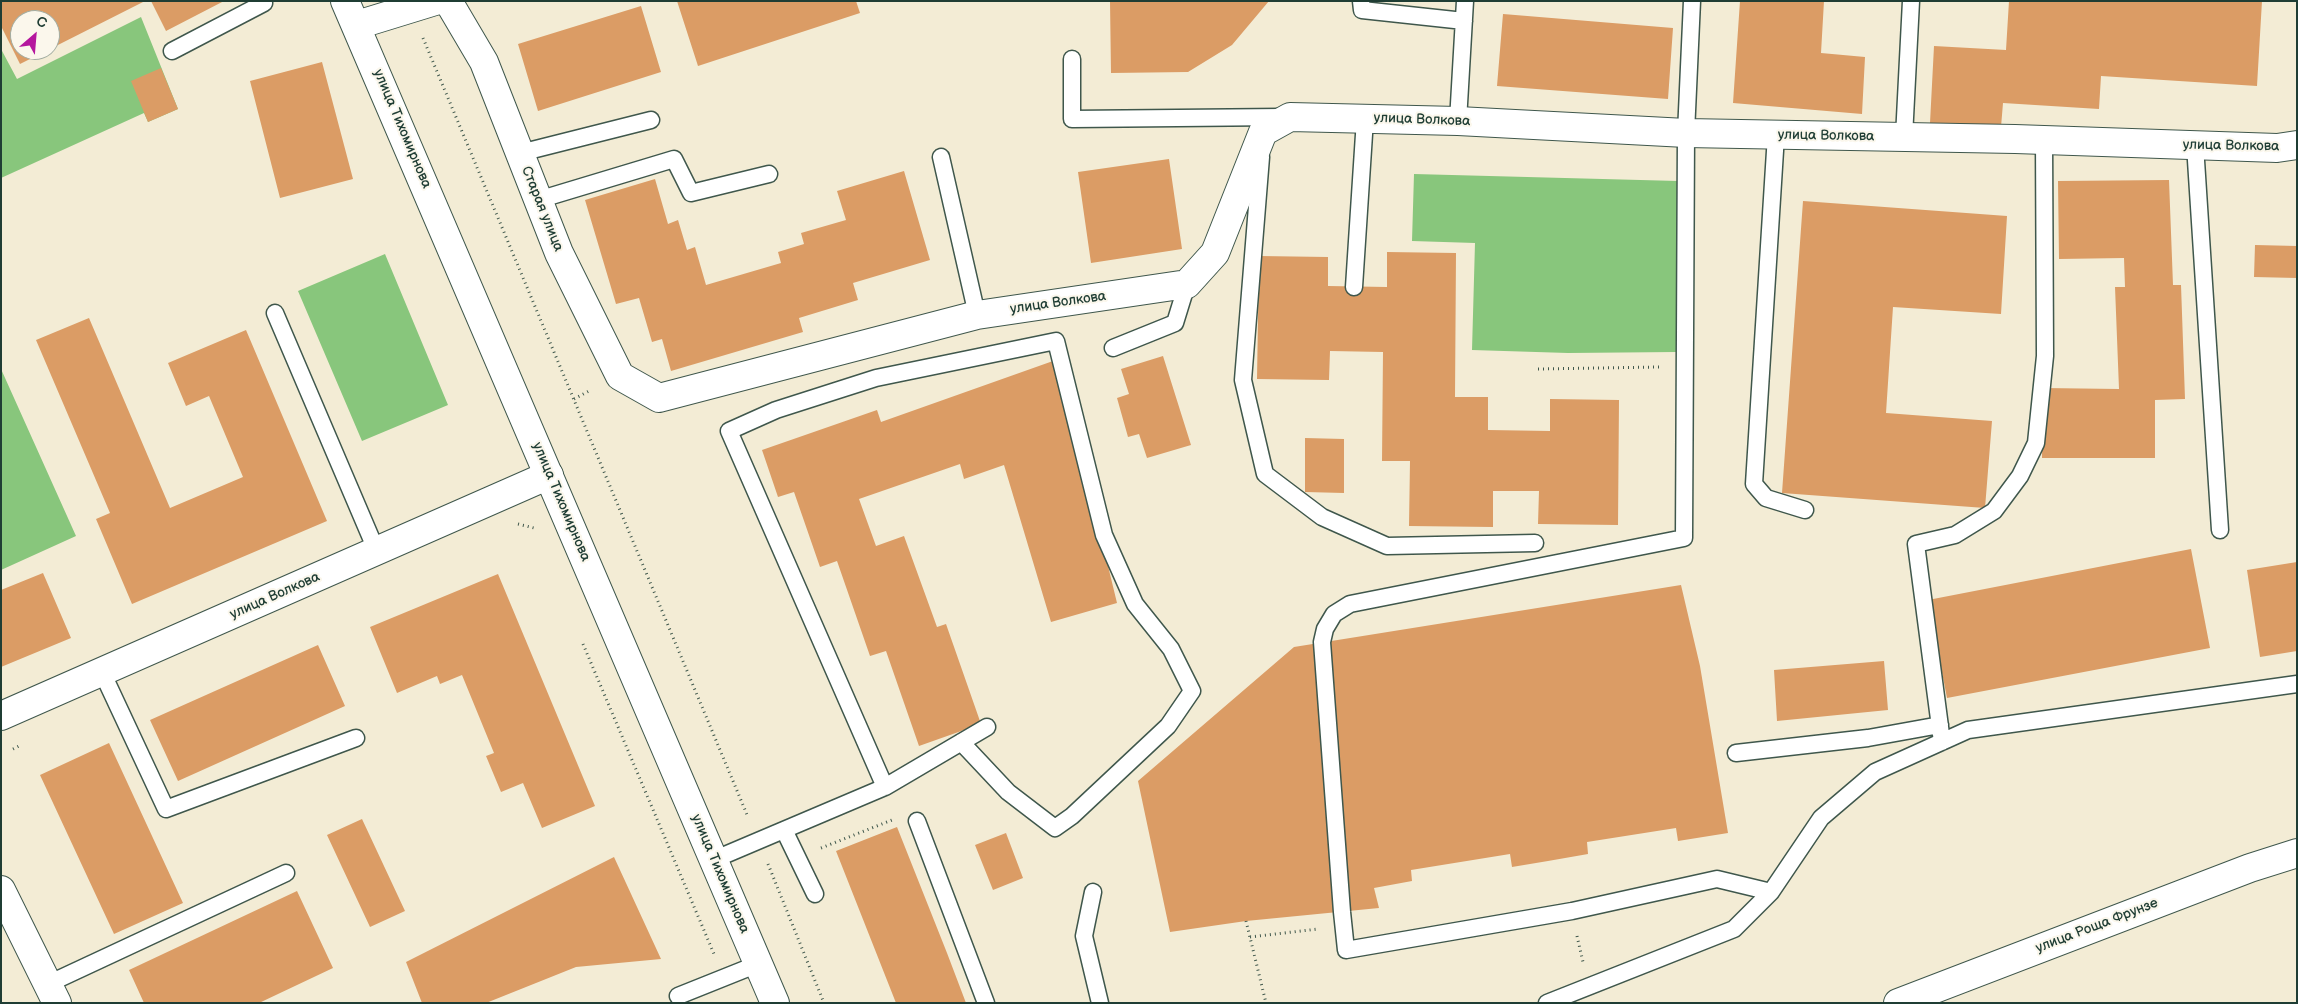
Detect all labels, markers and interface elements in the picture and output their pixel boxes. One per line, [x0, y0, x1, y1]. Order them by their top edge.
north arrow [10, 10, 60, 60]
text: С [33, 12, 50, 32]
street label: улица Тихомирнова [369, 67, 435, 191]
street label: улица Волкова [1373, 110, 1471, 130]
street label: улица Волкова [1778, 127, 1874, 145]
street label: улица Волкова [2183, 137, 2279, 155]
street label: Старая улица [517, 164, 567, 254]
street label: улица Волкова [1009, 288, 1107, 318]
street label: улица Тихомирнова [528, 440, 594, 564]
street label: улица Волкова [227, 569, 323, 623]
street label: улица Тихомирнова [687, 812, 753, 936]
street label: улица Роща Фрунзе [2033, 895, 2161, 957]

